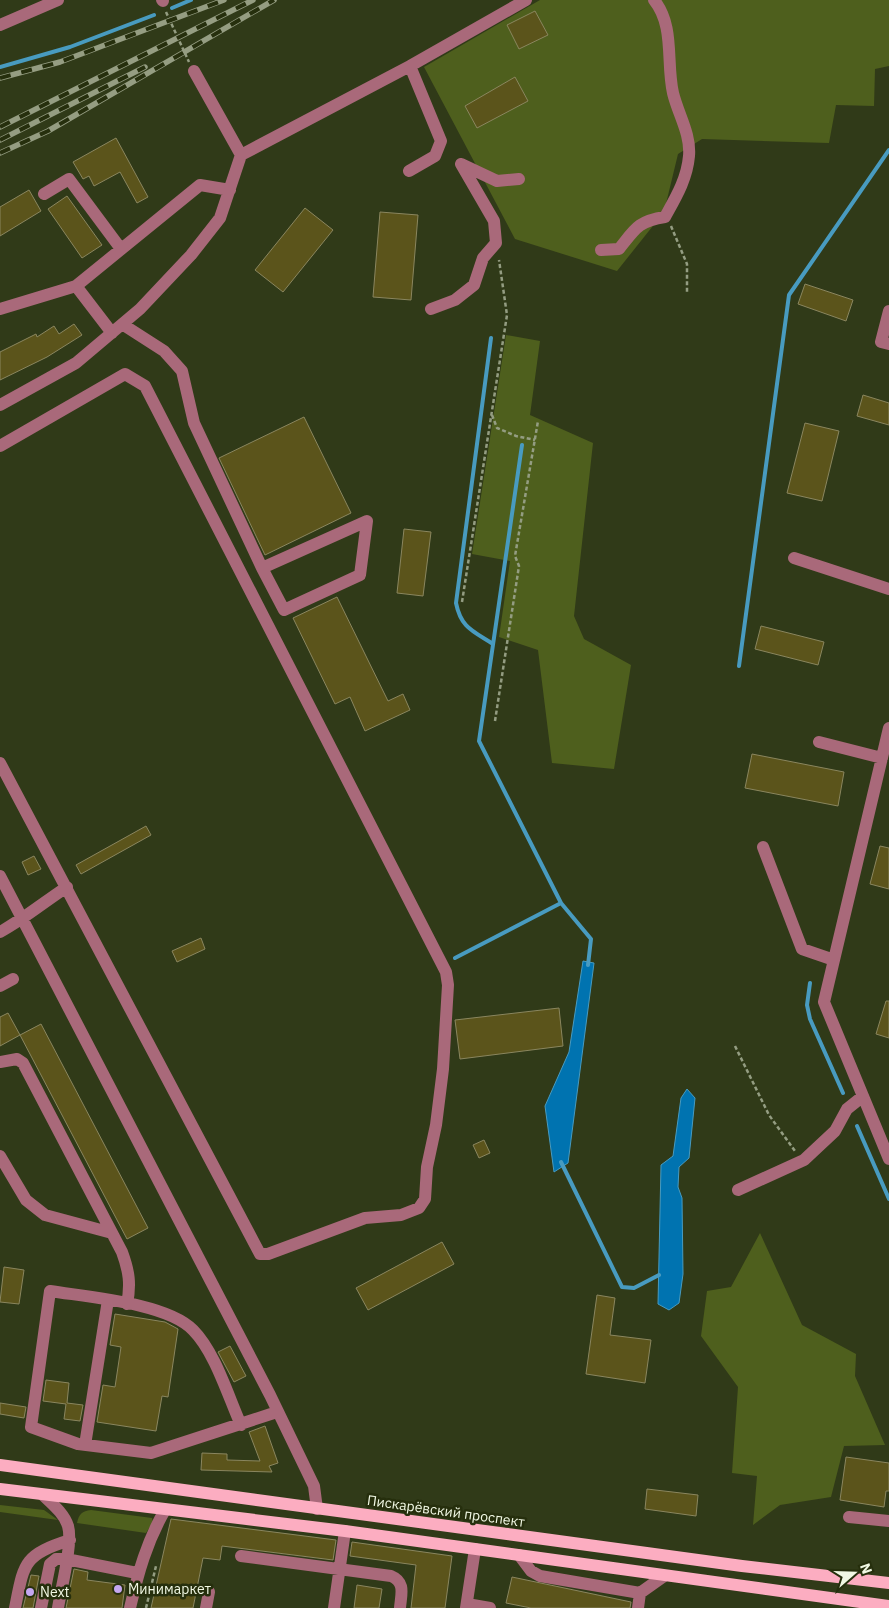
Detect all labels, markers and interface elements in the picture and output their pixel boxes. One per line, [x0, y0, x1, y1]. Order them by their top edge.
street label: Пискарёвский проспект [366, 1491, 526, 1531]
north arrow [829, 1548, 879, 1598]
text: N [856, 1561, 876, 1576]
place label: Минимаркет [128, 1580, 211, 1598]
place label: Next [40, 1583, 70, 1601]
marker: Минимаркет [112, 1583, 124, 1595]
marker: Next [24, 1586, 36, 1598]

